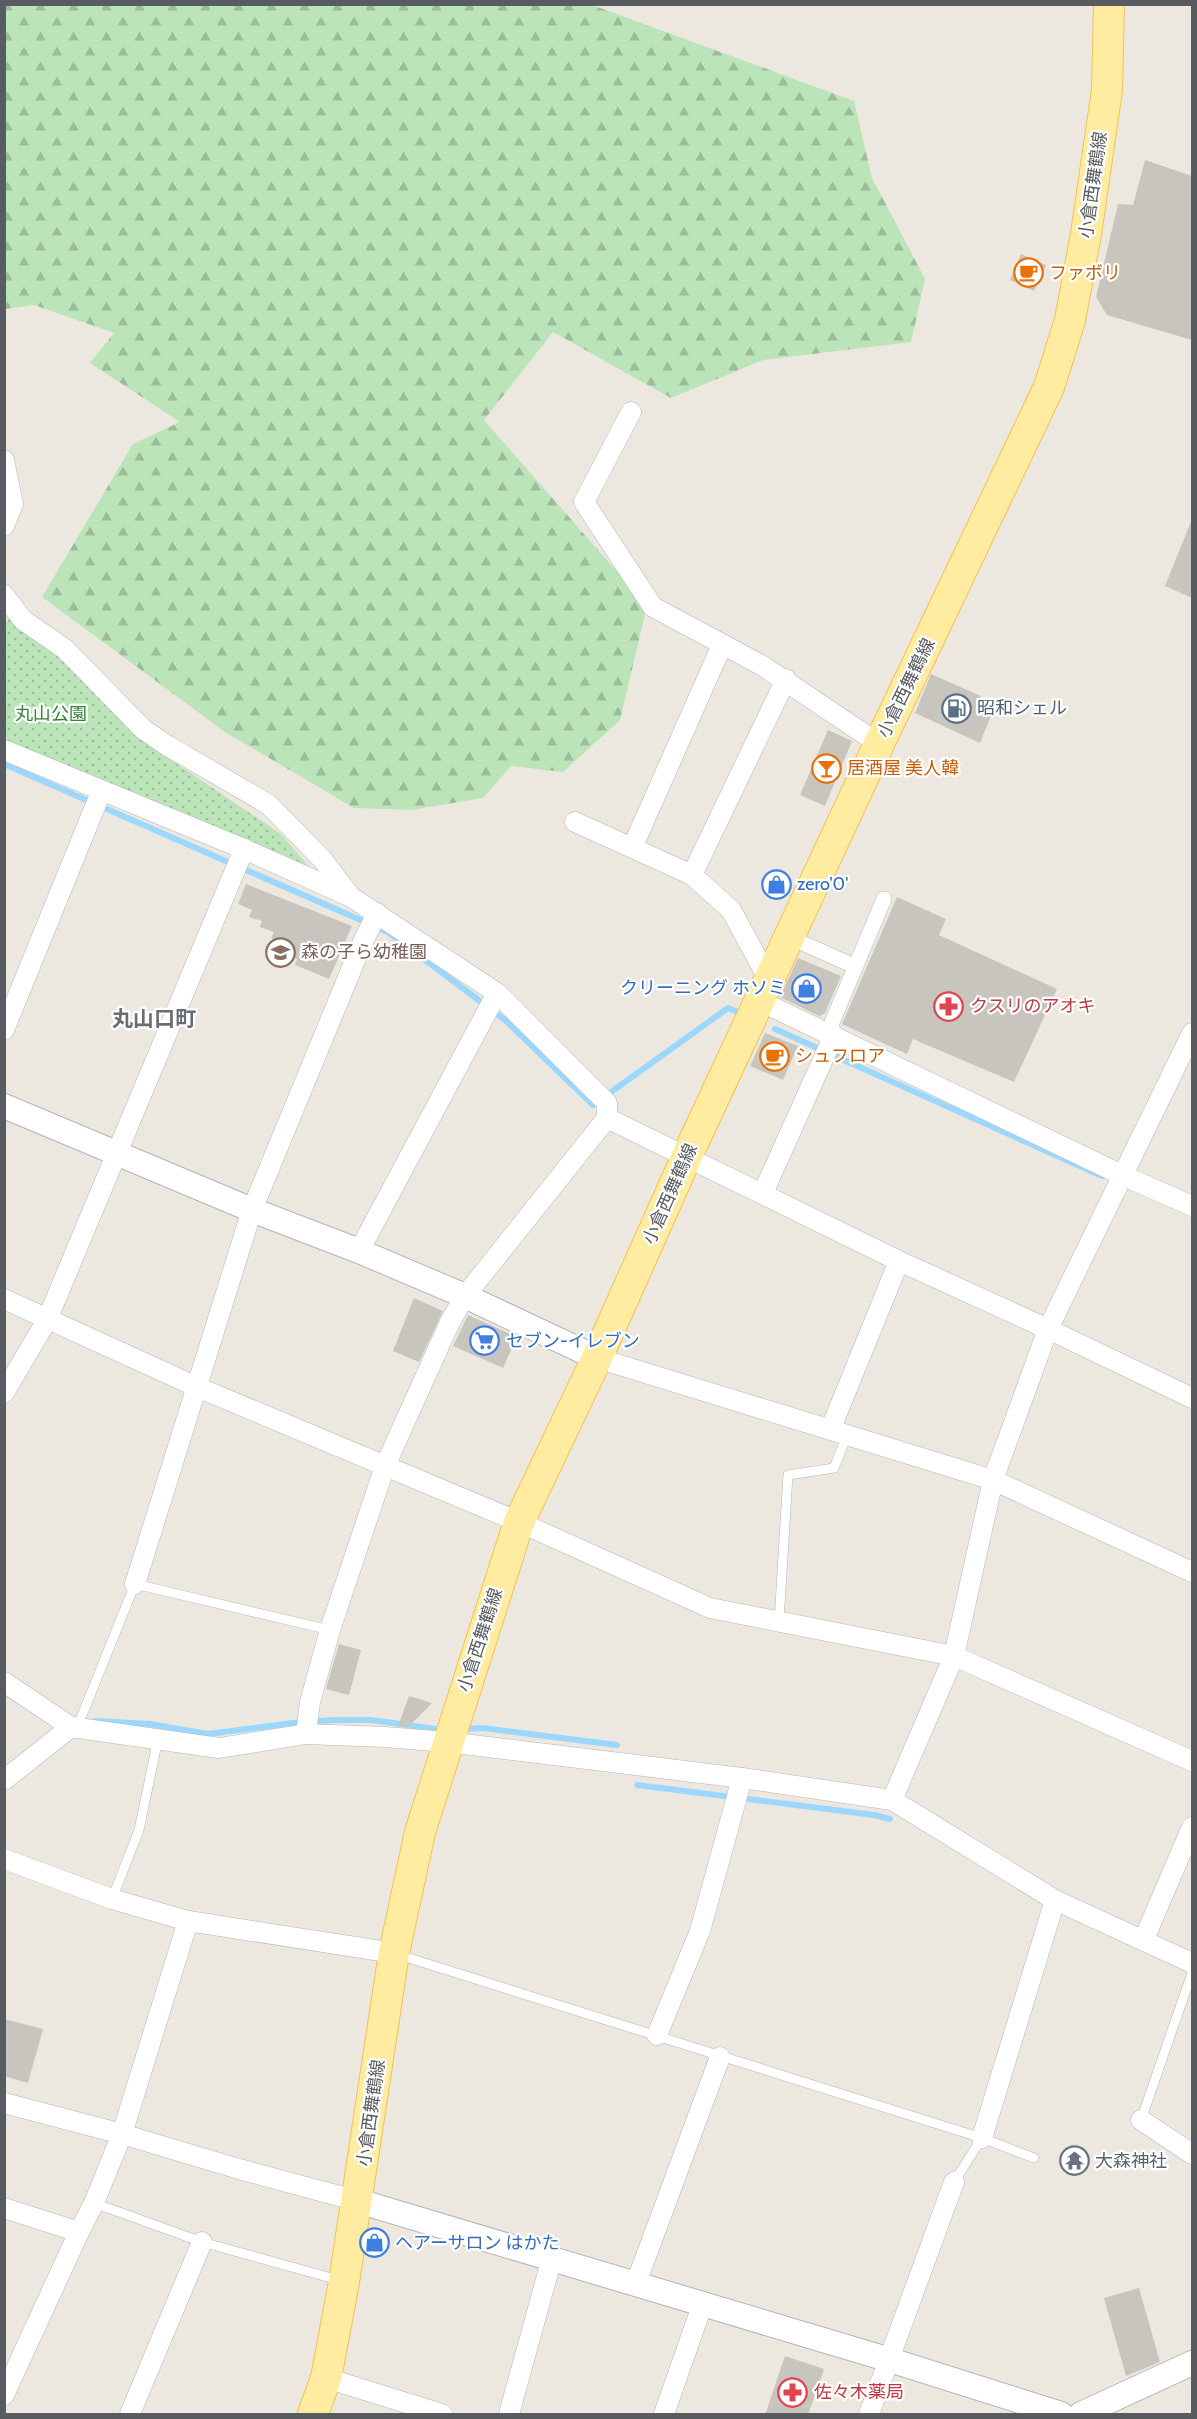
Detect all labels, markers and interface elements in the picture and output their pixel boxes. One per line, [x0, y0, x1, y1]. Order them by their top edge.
street label: 小倉西舞鶴線 [1075, 130, 1111, 240]
cafe icon: ファボリ [1012, 257, 1044, 289]
place label: ファボリ [1049, 262, 1121, 284]
street label: 小倉西舞鶴線 [872, 635, 940, 741]
fuel station icon: 昭和シェル [940, 692, 972, 724]
place label: 昭和シェル [977, 697, 1067, 719]
park label: 丸山公園 [15, 703, 87, 725]
bar icon: 居酒屋 美人韓 [810, 752, 842, 784]
place label: 居酒屋 美人韓 [847, 757, 959, 779]
shop icon: zero'0' [760, 868, 792, 900]
place label: zero'0' [797, 873, 848, 895]
school or university icon: 森の子ら幼稚園 [264, 936, 296, 968]
place label: 森の子ら幼稚園 [301, 941, 427, 963]
shop icon: クリーニング ホソミ [791, 972, 823, 1004]
place label: クリーニング ホソミ [620, 977, 786, 999]
pharmacy icon: クスリのアオキ [933, 990, 965, 1022]
place label: クスリのアオキ [970, 995, 1095, 1017]
district label: 丸山口町 [112, 1006, 196, 1031]
cafe icon: シュフロア [758, 1040, 790, 1072]
place label: シュフロア [795, 1045, 885, 1067]
street label: 小倉西舞鶴線 [638, 1140, 702, 1248]
supermarket icon: セブン-イレブン [469, 1325, 501, 1357]
place label: セブン-イレブン [506, 1330, 640, 1352]
street label: 小倉西舞鶴線 [453, 1585, 507, 1695]
street label: 小倉西舞鶴線 [353, 2058, 389, 2168]
temple icon: 大森神社 [1058, 2145, 1090, 2177]
place label: 大森神社 [1095, 2150, 1167, 2172]
shop icon: ヘアーサロン はかた [358, 2227, 390, 2259]
place label: ヘアーサロン はかた [395, 2232, 560, 2254]
pharmacy icon: 佐々木薬局 [777, 2376, 809, 2408]
place label: 佐々木薬局 [814, 2381, 904, 2403]

